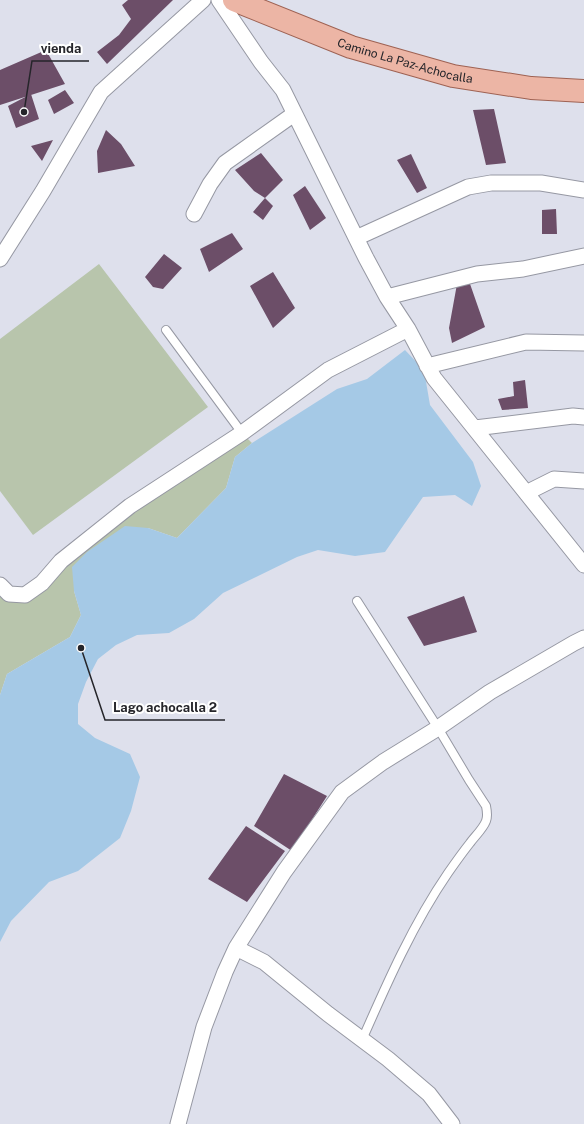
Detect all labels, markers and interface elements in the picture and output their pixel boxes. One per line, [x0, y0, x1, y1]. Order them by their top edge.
street label: Camino La Paz-Achocalla [335, 35, 474, 86]
callout: vienda [32, 36, 89, 61]
text: vienda [41, 41, 81, 56]
callout: Lago achocalla 2 [105, 695, 225, 720]
text: Lago achocalla 2 [113, 700, 217, 715]

